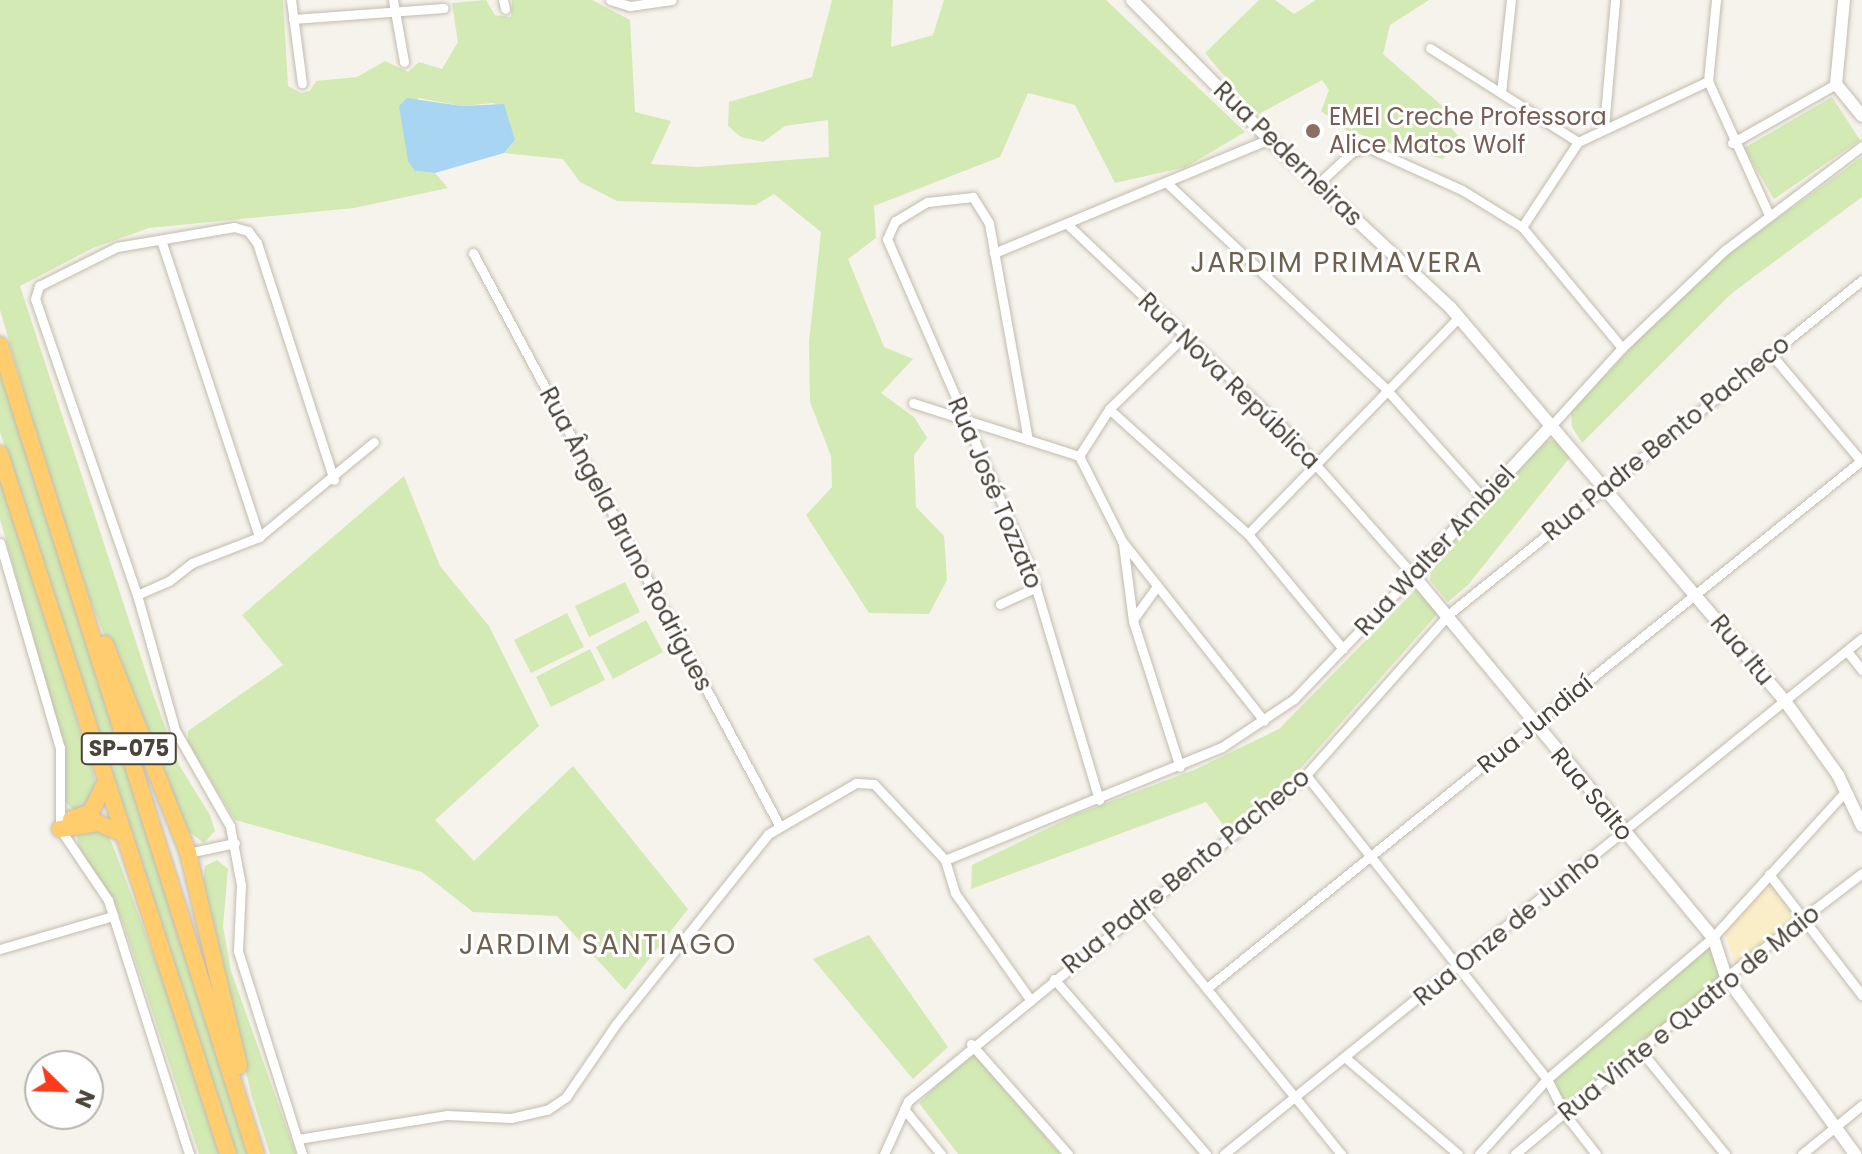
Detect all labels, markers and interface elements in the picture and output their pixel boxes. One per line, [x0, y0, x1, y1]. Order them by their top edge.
street label: Rua Pederneiras [1208, 76, 1368, 232]
place label: EMEI Creche Professora Alice Matos Wolf [1329, 103, 1607, 159]
marker: EMEI Creche Professora Alice Matos Wolf [1304, 122, 1322, 140]
district label: JARDIM PRIMAVERA [1190, 246, 1484, 280]
street label: Rua Nova República [1132, 287, 1326, 475]
street label: Rua Padre Bento Pacheco [1537, 329, 1795, 547]
street label: Rua Ângela Bruno Rodrigues [533, 382, 719, 696]
street label: Rua José Tozzato [942, 393, 1048, 593]
street label: Rua Walter Ambiel [1349, 460, 1521, 642]
street label: Rua Itu [1704, 609, 1780, 691]
street label: Rua Jundiaí [1471, 669, 1599, 779]
road number: SP-075 [79, 731, 179, 767]
street label: Rua Salto [1545, 742, 1639, 846]
street label: Rua Padre Bento Pacheco [1057, 762, 1315, 980]
street label: Rua Onze de Junho [1408, 844, 1606, 1012]
street label: Rua Vinte e Quatro de Maio [1553, 899, 1825, 1127]
district label: JARDIM SANTIAGO [459, 928, 737, 962]
north arrow [24, 1050, 104, 1130]
text: N [67, 1085, 102, 1112]

